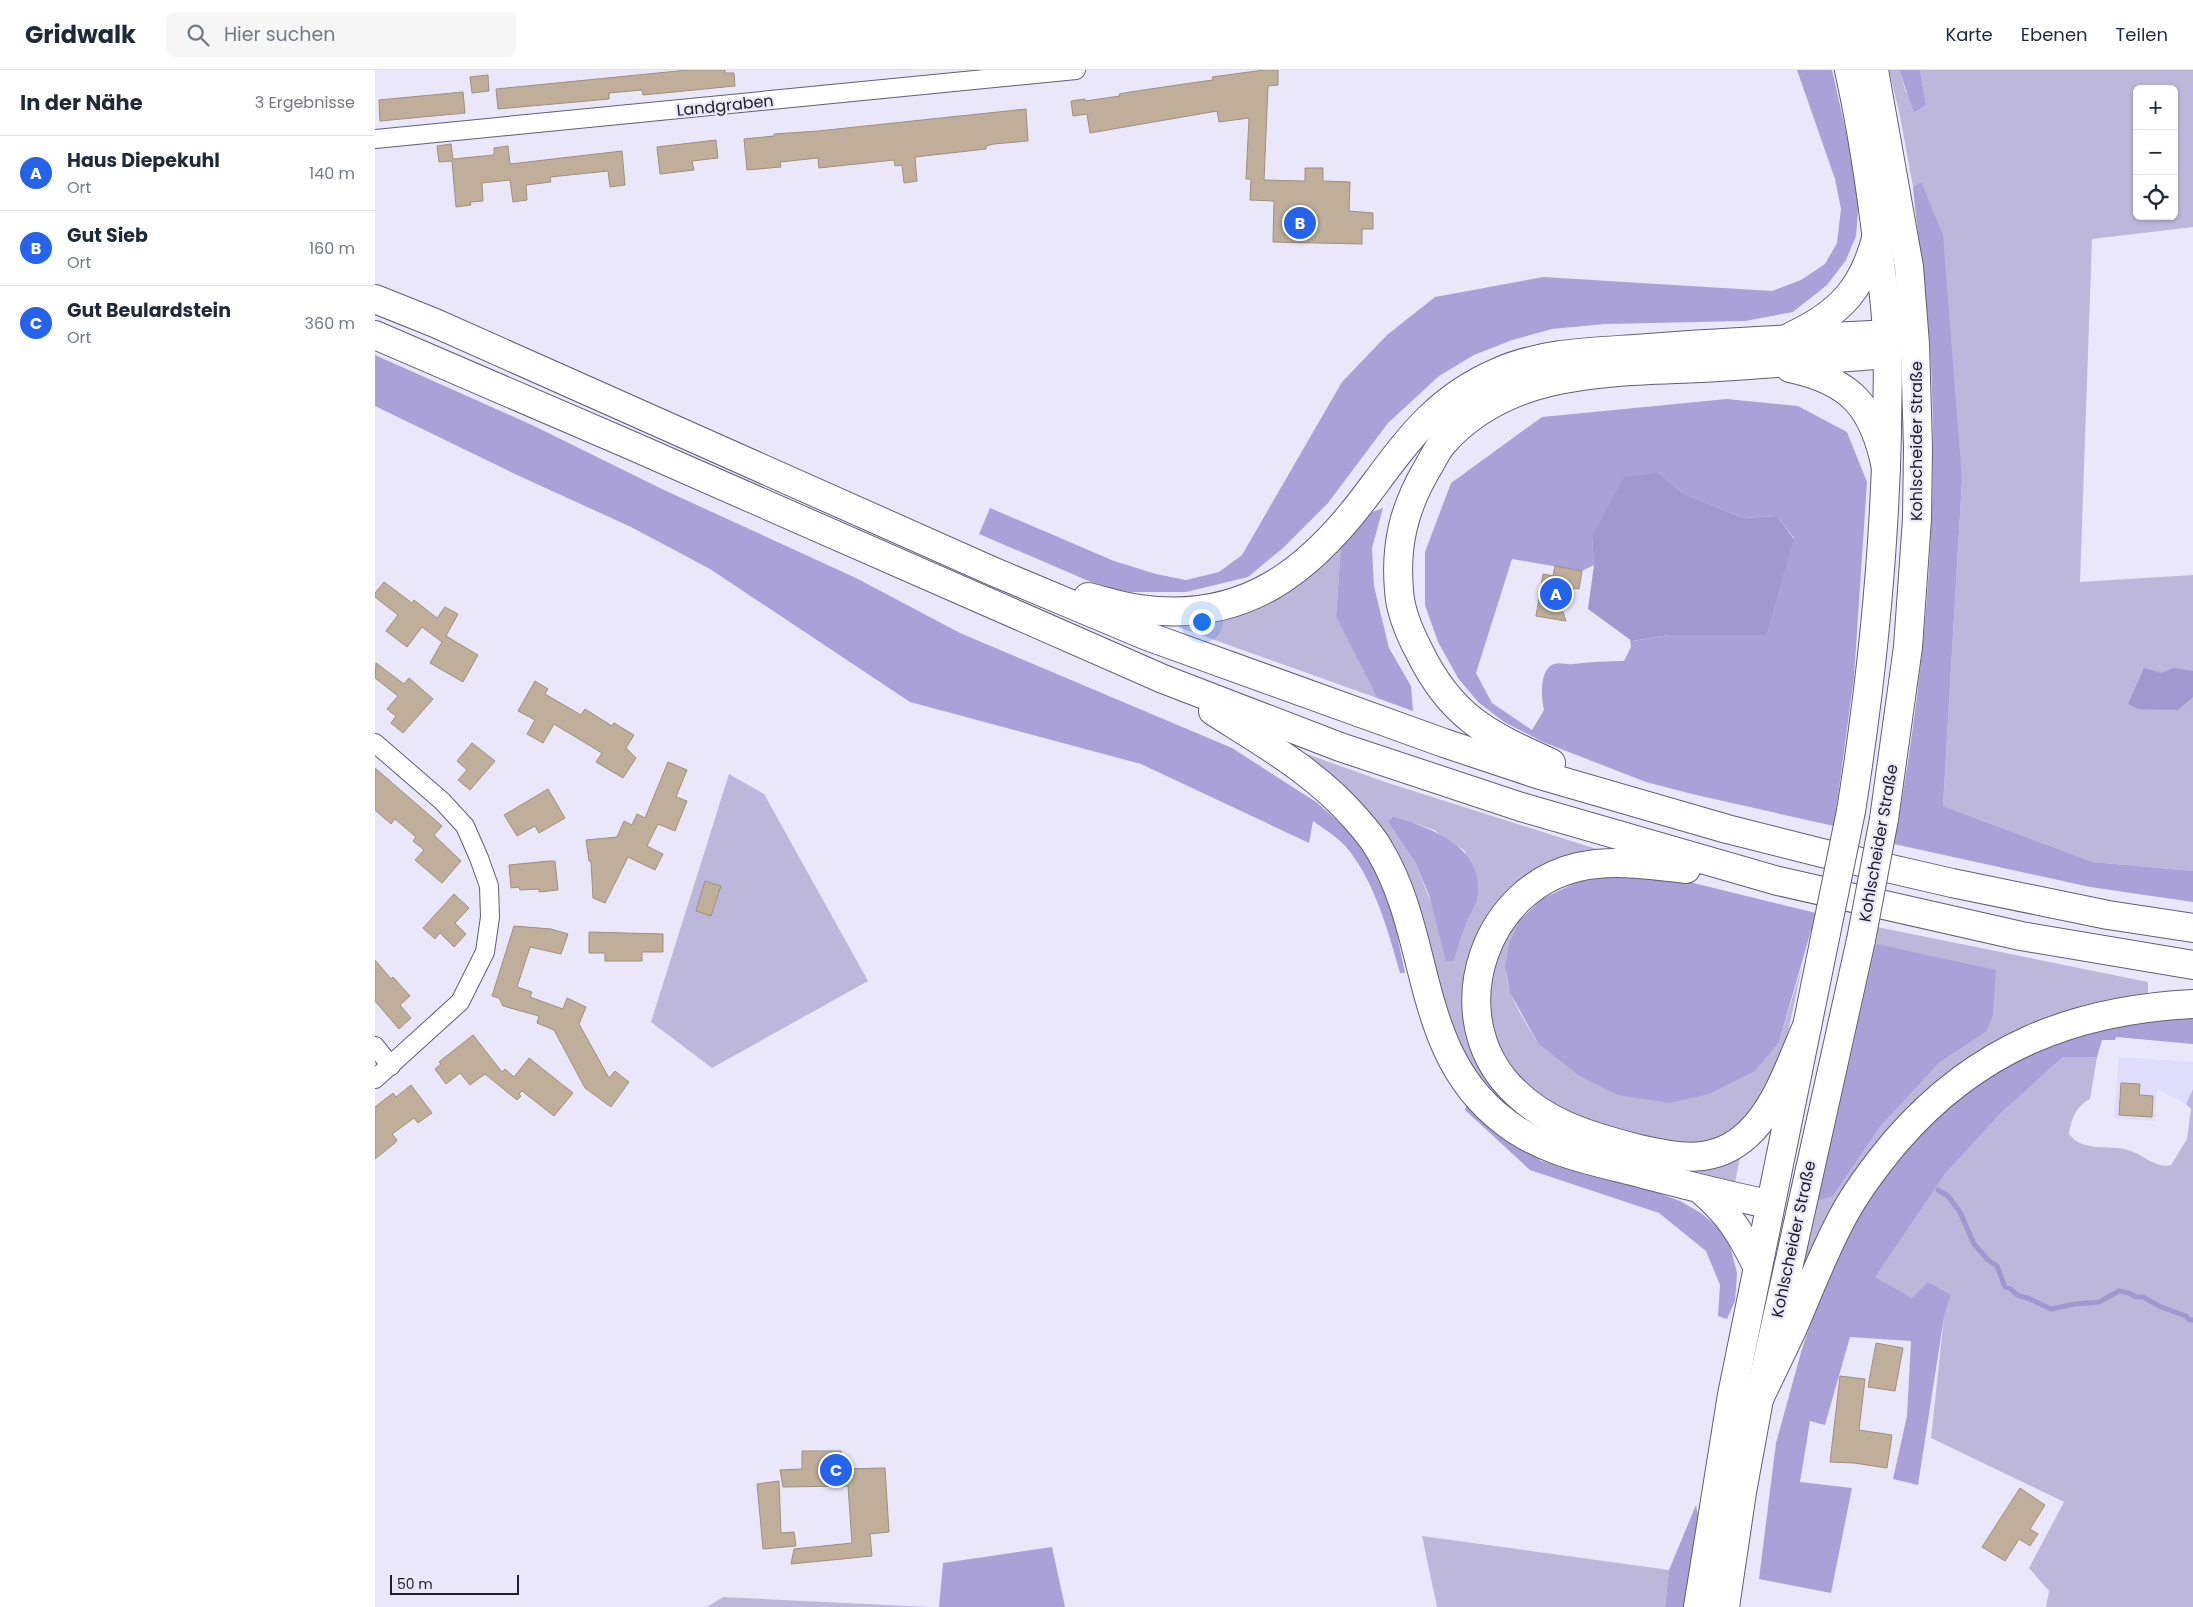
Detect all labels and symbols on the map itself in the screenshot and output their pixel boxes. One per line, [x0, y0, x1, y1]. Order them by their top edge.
street label: Landgraben [675, 89, 775, 122]
pin: B [1284, 204, 1316, 242]
street label: Kohlscheider Straße [1905, 361, 1928, 521]
pin: A [1540, 575, 1572, 613]
your location [1189, 609, 1215, 635]
street label: Kohlscheider Straße [1853, 762, 1904, 924]
street label: Kohlscheider Straße [1766, 1158, 1821, 1320]
pin: C [820, 1451, 852, 1489]
scale bar [390, 1572, 519, 1595]

